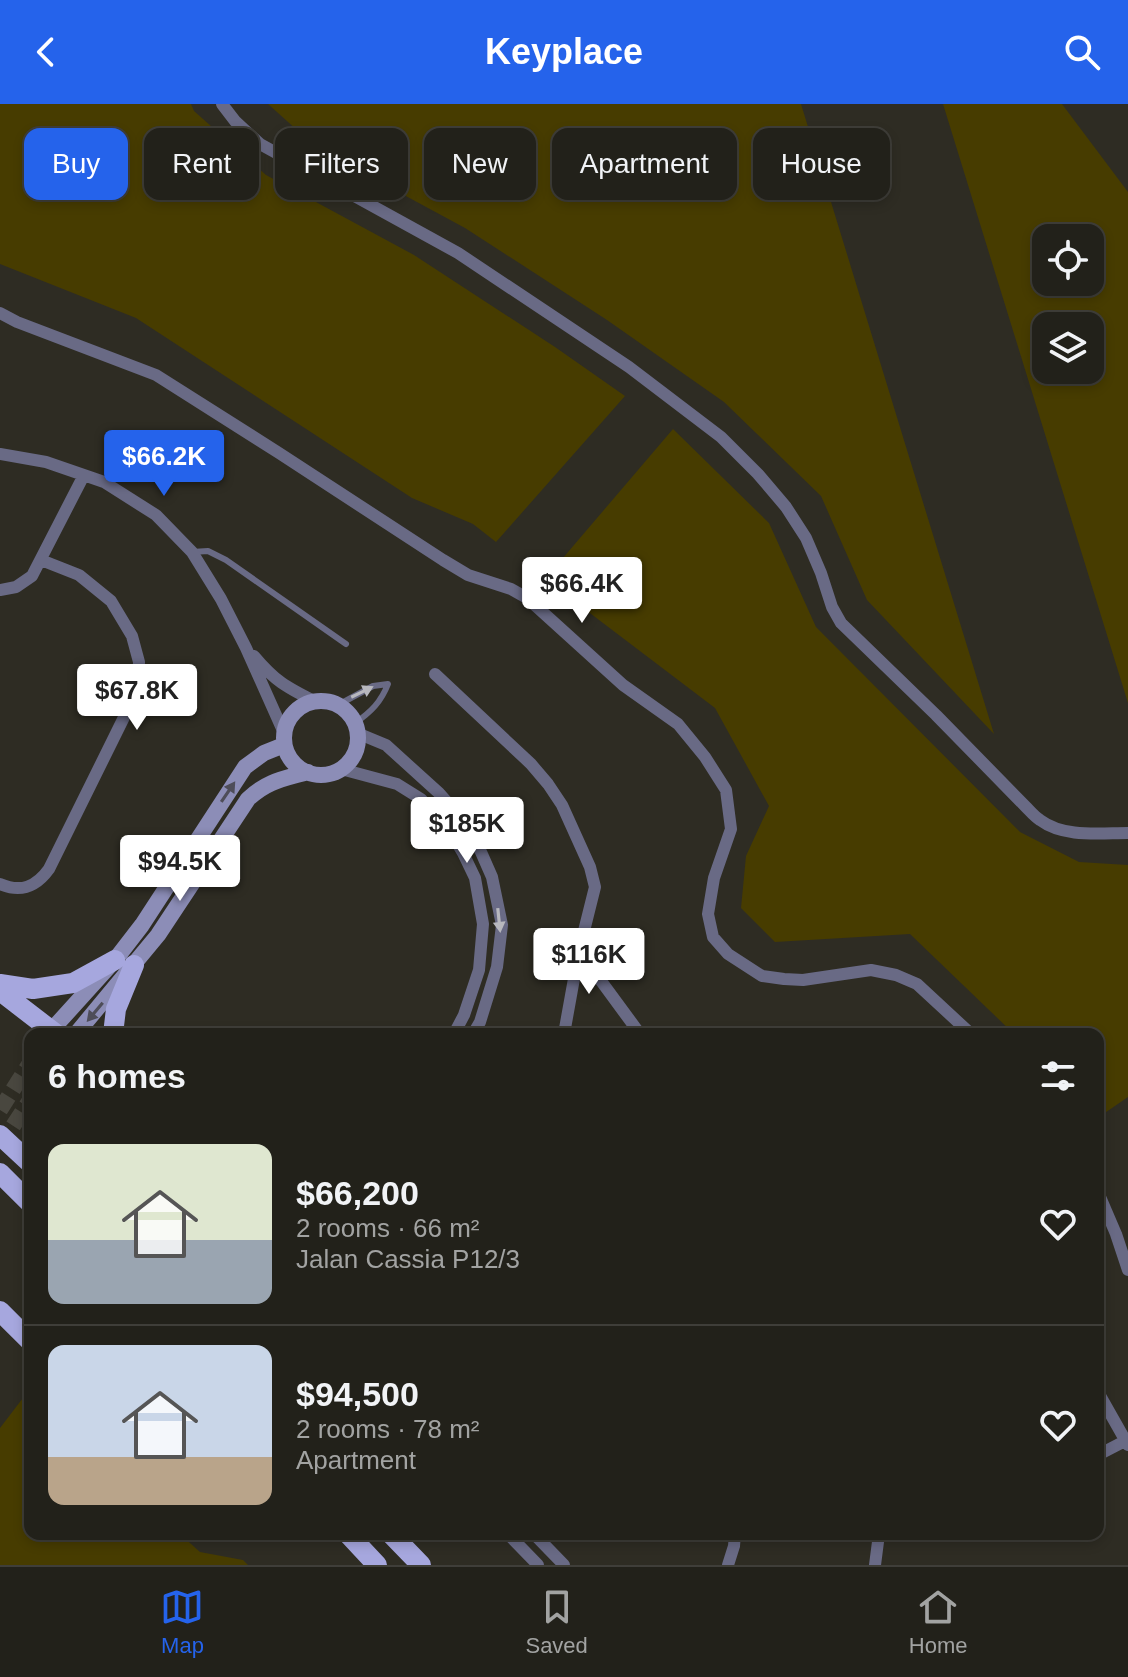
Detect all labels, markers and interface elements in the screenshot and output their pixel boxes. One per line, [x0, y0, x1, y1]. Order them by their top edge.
icon: back [24, 30, 68, 74]
icon: search [1060, 30, 1104, 74]
text: Keyplace [485, 31, 643, 72]
chip: Buy [24, 128, 128, 200]
chip: Rent [144, 128, 259, 200]
chip: Filters [275, 128, 408, 200]
chip: New [424, 128, 536, 200]
chip: Apartment [552, 128, 737, 200]
chip: House [753, 128, 890, 200]
map controls [1032, 224, 1104, 384]
button: locate [1032, 224, 1104, 296]
button: layers [1032, 312, 1104, 384]
pin: $66.2K [99, 430, 229, 498]
text: $66.2K [122, 441, 206, 471]
pin: $66.4K [517, 557, 647, 625]
text: $66.4K [540, 568, 624, 598]
pin: $67.8K [72, 664, 202, 732]
text: $67.8K [95, 675, 179, 705]
one-way arrow [351, 685, 374, 699]
one-way arrow [220, 782, 235, 803]
pin: $185K [411, 797, 523, 865]
text: $185K [429, 808, 505, 838]
pin: $94.5K [115, 835, 245, 903]
text: $94.5K [138, 846, 222, 876]
one-way arrow [493, 907, 506, 932]
pin: $116K [533, 928, 645, 996]
text: $116K [551, 939, 627, 969]
one-way arrow [87, 1001, 104, 1021]
icon: filters [1036, 1054, 1080, 1098]
text: 6 homes [48, 1057, 186, 1095]
text: $66,200 [296, 1174, 419, 1212]
icon: home [112, 1176, 208, 1272]
icon: heart [1036, 1202, 1080, 1246]
text: 2 rooms · 66 m² [296, 1213, 480, 1243]
text: Jalan Cassia P12/3 [296, 1244, 520, 1274]
text: $94,500 [296, 1375, 419, 1413]
icon: home [112, 1377, 208, 1473]
icon: heart [1036, 1403, 1080, 1447]
text: 2 rooms · 78 m² [296, 1414, 480, 1444]
text: Apartment [296, 1445, 416, 1475]
tab: Map [160, 1585, 204, 1659]
tab: Saved [525, 1585, 588, 1659]
tab: Home [909, 1585, 968, 1659]

